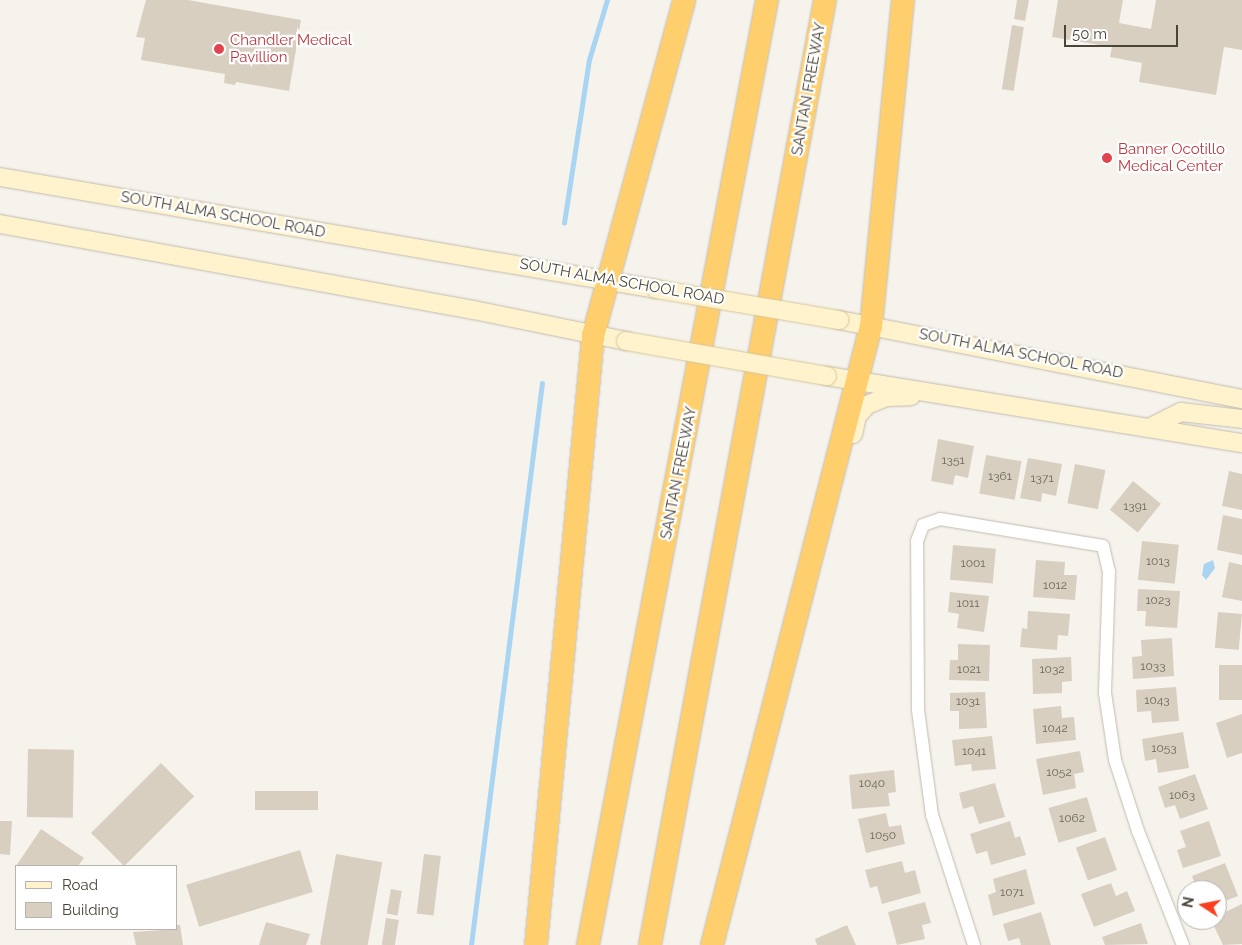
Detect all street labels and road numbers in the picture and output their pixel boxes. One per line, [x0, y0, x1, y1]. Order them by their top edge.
street label: SANTAN FREEWAY [788, 21, 830, 157]
street label: SOUTH ALMA SCHOOL ROAD [119, 188, 327, 242]
street label: SOUTH ALMA SCHOOL ROAD [518, 255, 726, 309]
street label: SOUTH ALMA SCHOOL ROAD [917, 325, 1125, 383]
street label: SANTAN FREEWAY [657, 405, 701, 541]

